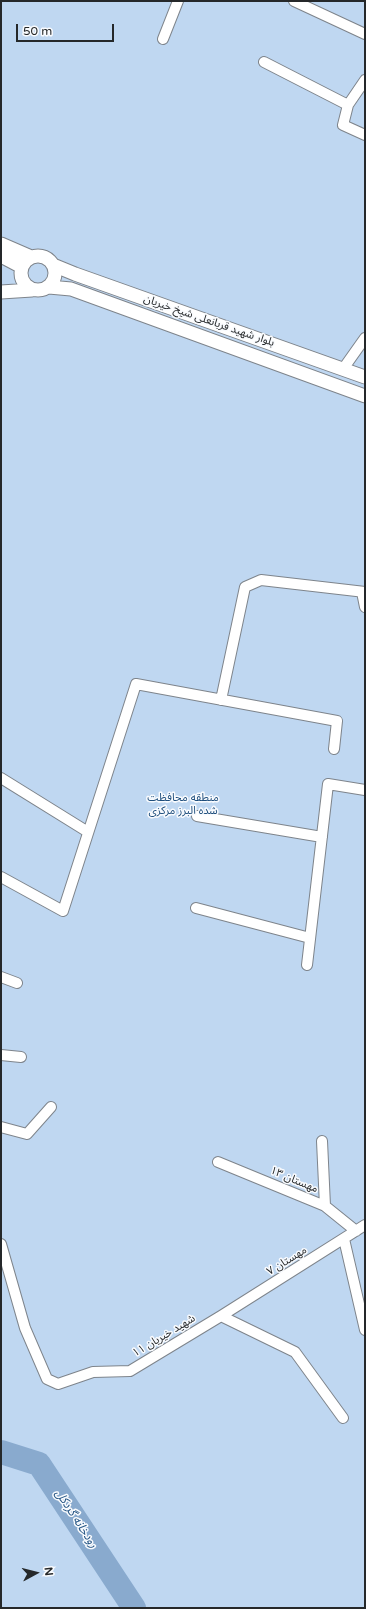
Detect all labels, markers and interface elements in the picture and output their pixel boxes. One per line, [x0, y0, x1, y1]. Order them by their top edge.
scale bar [18, 16, 116, 42]
text: 50 m [23, 24, 52, 38]
street label: بلوار شهید قربانعلی شیخ خیریان [142, 292, 276, 350]
park label: منطقه محافظت شده البرز مرکزی [147, 791, 219, 817]
street label: مهستان ۱۳ [268, 1164, 320, 1196]
street label: مهستان ۷ [265, 1244, 309, 1278]
street label: شهید خیریان ۱۱ [130, 1312, 198, 1360]
water label: رودخانه گردکل [52, 1487, 100, 1551]
north arrow [16, 1553, 56, 1593]
text: N [41, 1566, 55, 1577]

